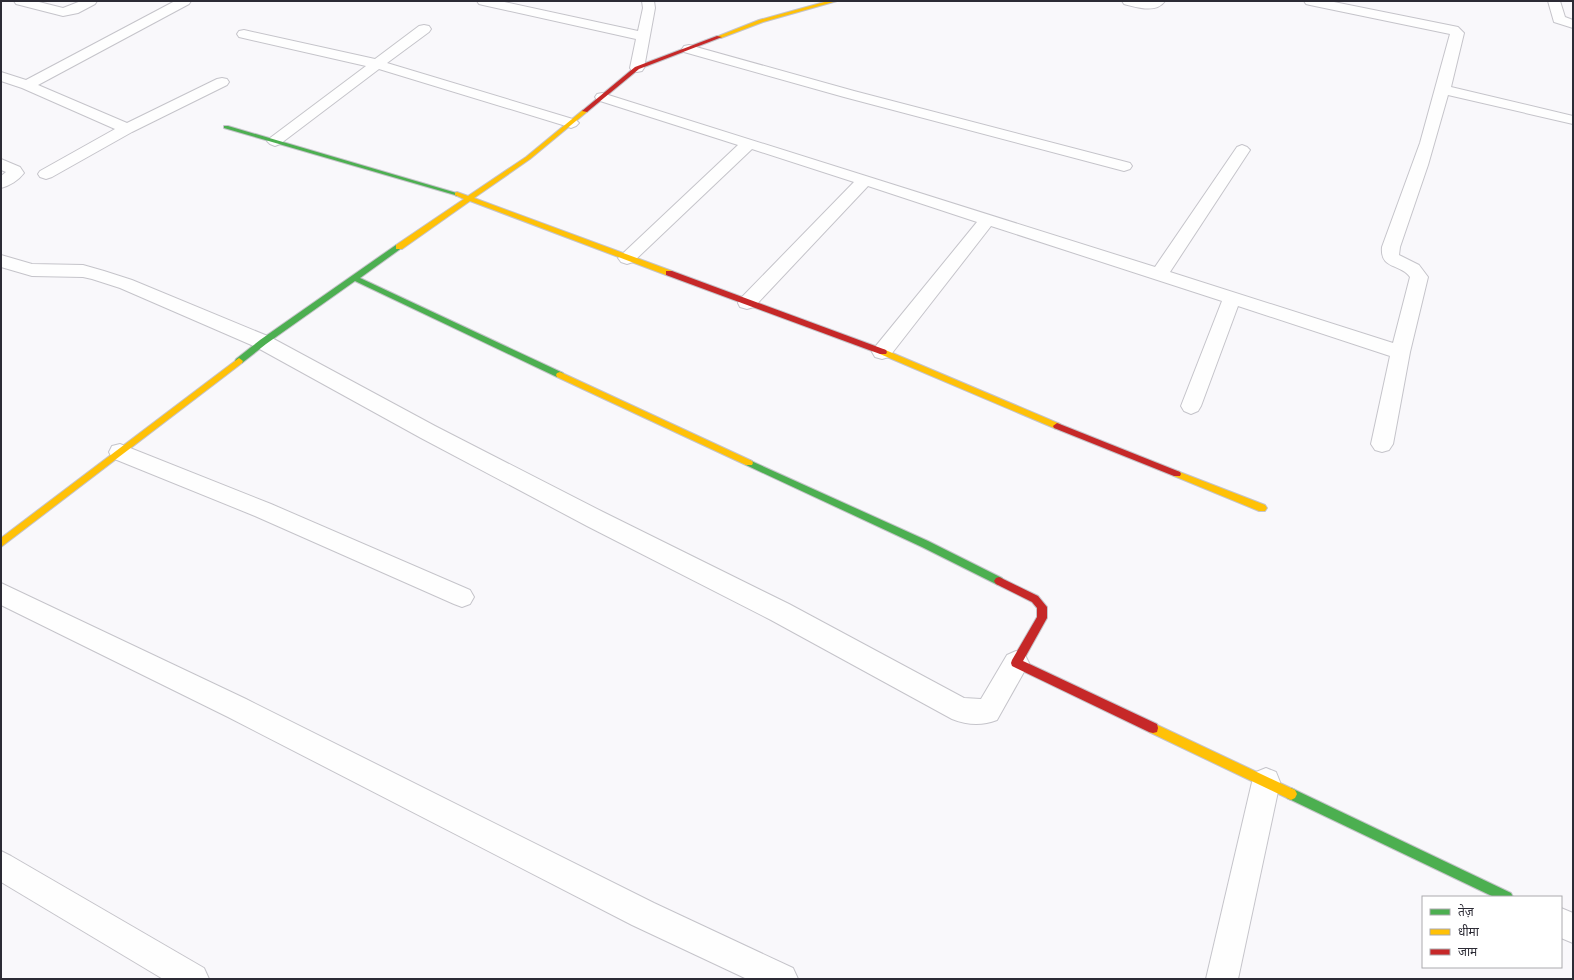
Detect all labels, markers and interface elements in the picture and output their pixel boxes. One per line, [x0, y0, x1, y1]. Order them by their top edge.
legend [1422, 896, 1562, 968]
text: तेज़ [1458, 903, 1475, 920]
text: धीमा [1458, 923, 1480, 940]
text: जाम [1458, 943, 1478, 960]

